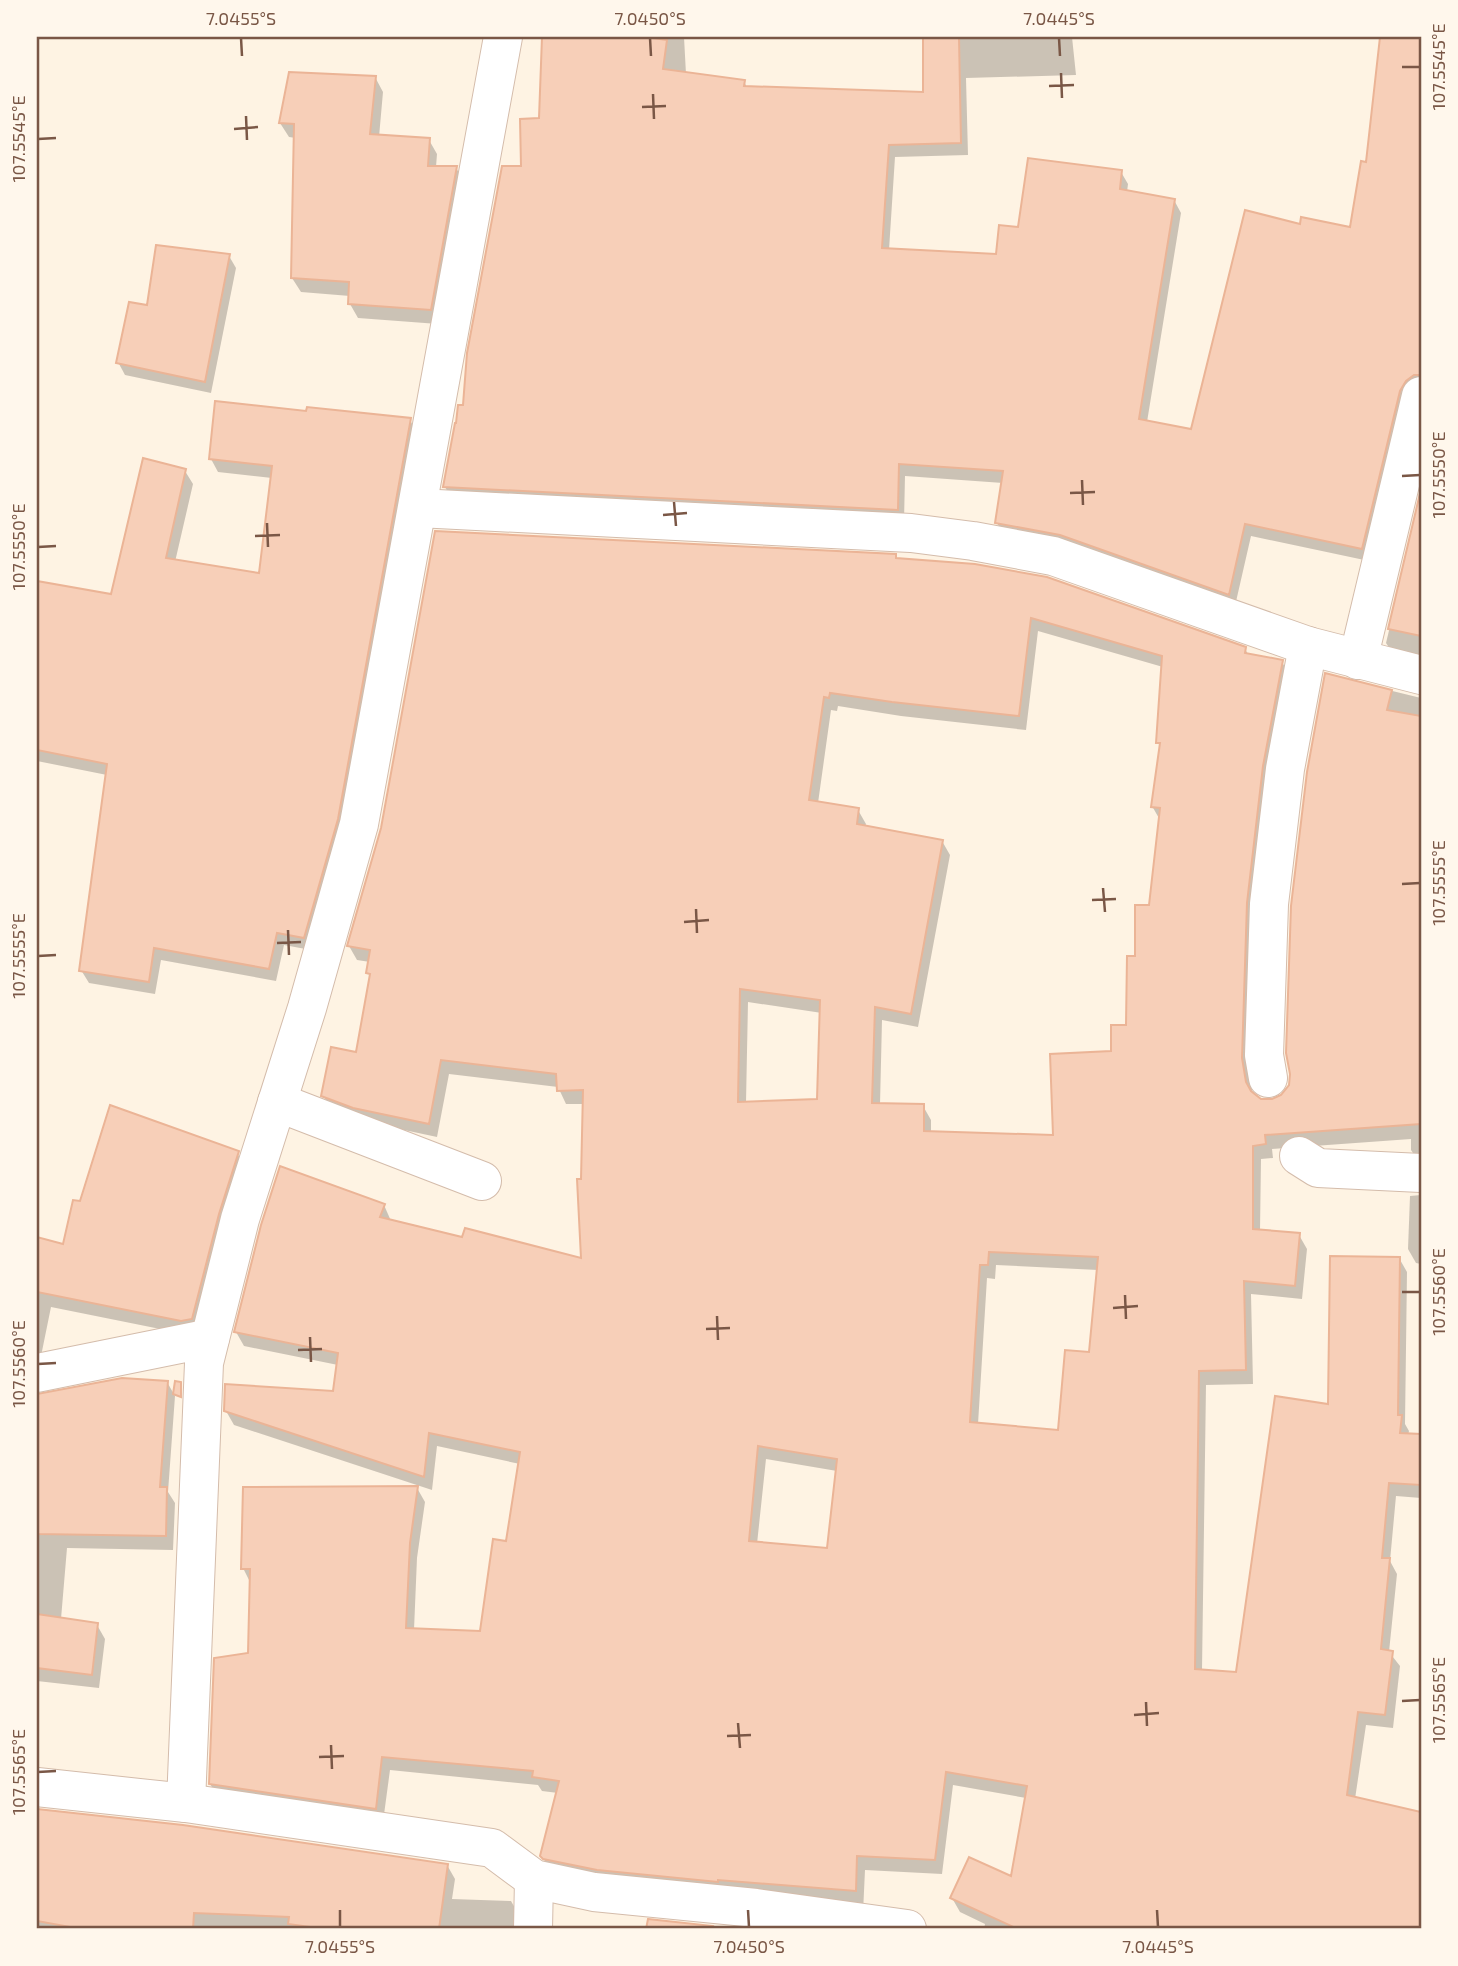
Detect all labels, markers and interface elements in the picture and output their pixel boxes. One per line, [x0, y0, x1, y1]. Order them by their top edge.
text: 7.0455°S [206, 7, 276, 29]
text: 7.0450°S [614, 7, 686, 29]
text: 7.0445°S [1023, 7, 1095, 29]
text: 107.5545°E [1427, 23, 1449, 111]
text: 107.5545°E [7, 95, 29, 183]
text: 107.5550°E [1427, 432, 1449, 518]
text: 107.5550°E [7, 504, 29, 590]
text: 107.5555°E [1427, 840, 1449, 926]
text: 107.5555°E [7, 913, 29, 999]
text: 107.5560°E [1427, 1248, 1449, 1336]
text: 107.5560°E [7, 1320, 29, 1408]
text: 107.5565°E [1427, 1657, 1449, 1743]
text: 107.5565°E [7, 1729, 29, 1815]
text: 7.0455°S [305, 1935, 375, 1957]
text: 7.0450°S [713, 1935, 785, 1957]
text: 7.0445°S [1122, 1935, 1194, 1957]

